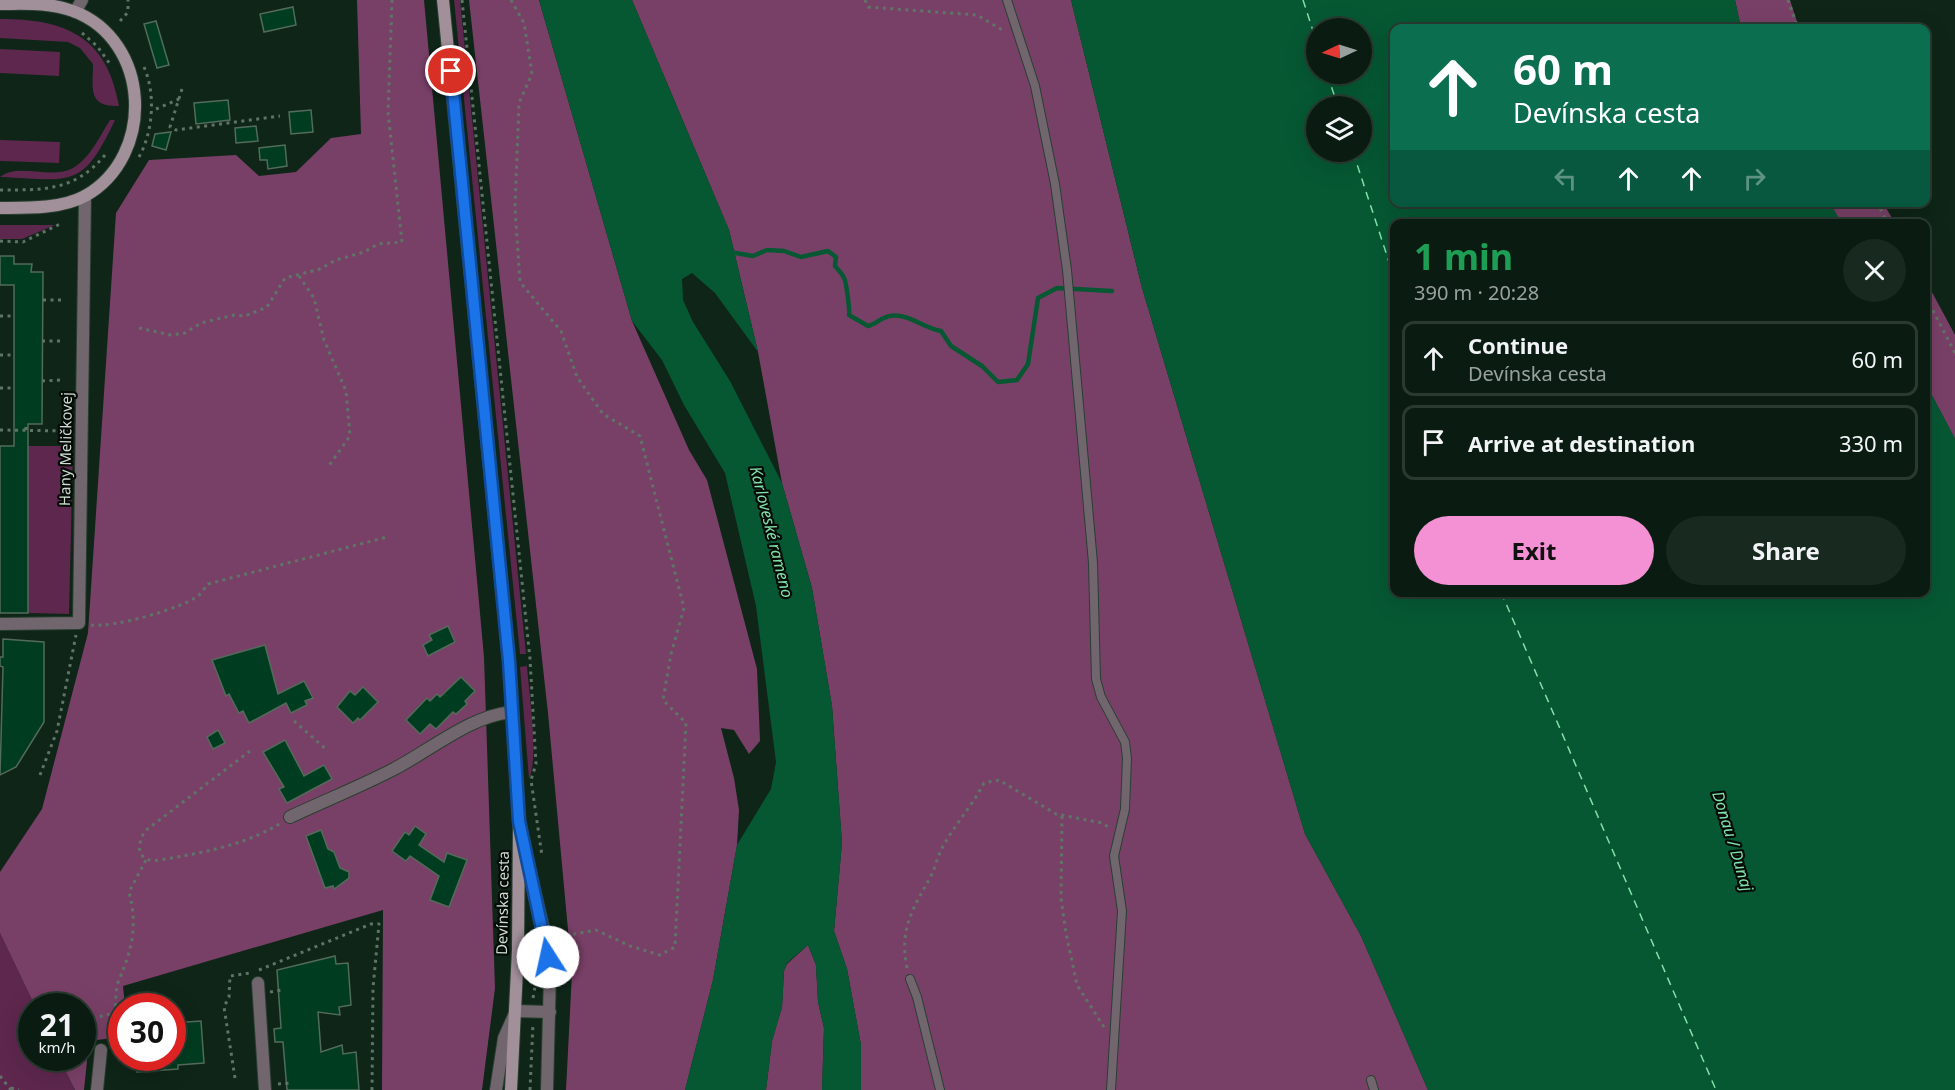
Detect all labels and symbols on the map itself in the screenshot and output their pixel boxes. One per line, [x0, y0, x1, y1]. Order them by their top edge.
north arrow [1306, 18, 1372, 84]
pin [425, 45, 476, 96]
street label: Hany Meličkovej [54, 392, 76, 506]
water label: Karloveské rameno [745, 464, 799, 600]
water label: Donau / Dunaj [1707, 788, 1759, 895]
street label: Devínska cesta [491, 851, 513, 955]
position arrow [516, 925, 580, 989]
speed limit sign: 30 [108, 993, 186, 1071]

